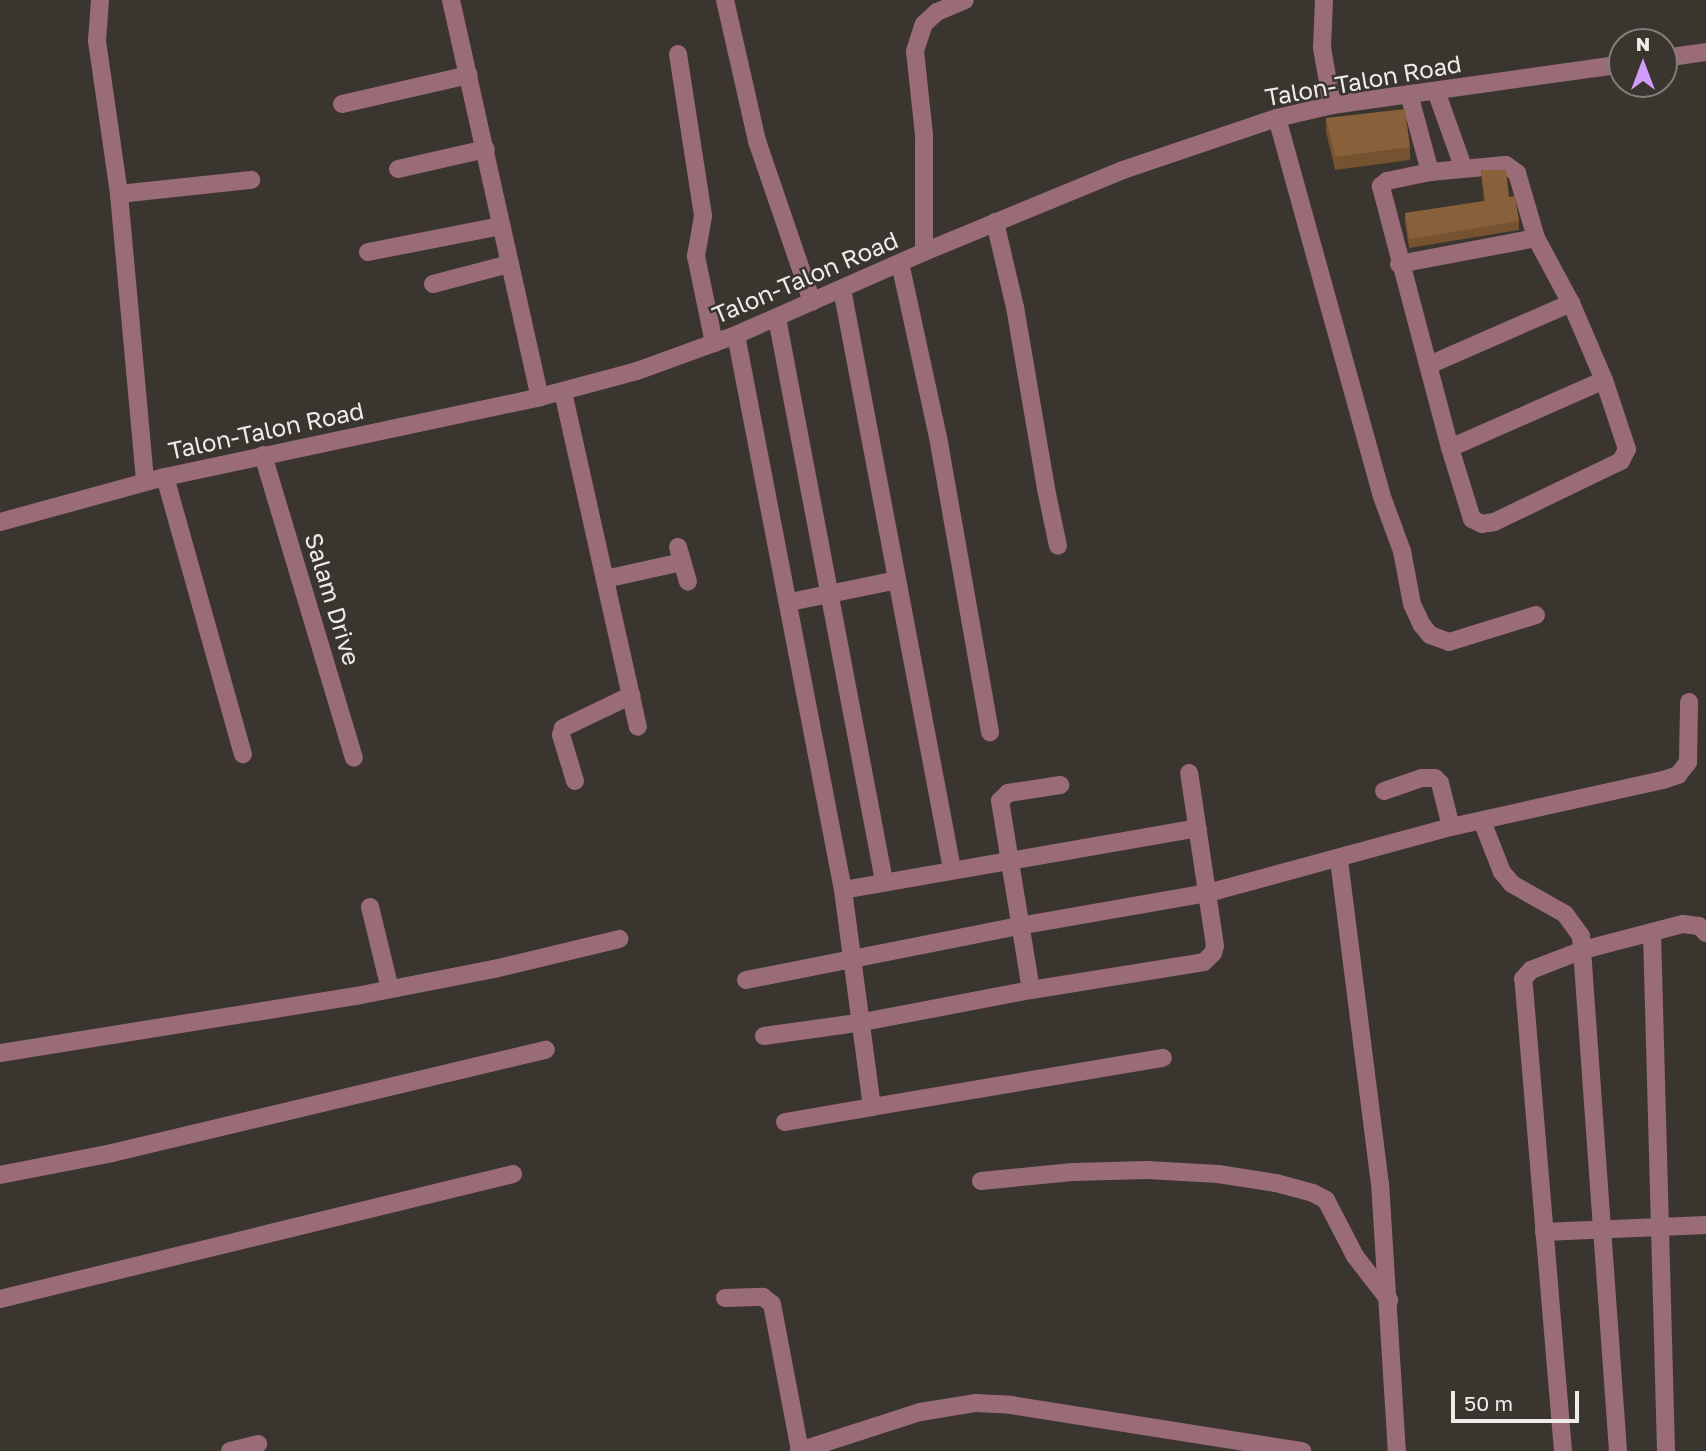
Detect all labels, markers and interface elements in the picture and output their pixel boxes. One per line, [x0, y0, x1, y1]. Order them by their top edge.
north arrow [1608, 28, 1678, 98]
text: N [1636, 32, 1650, 55]
street label: Talon-Talon Road [1263, 49, 1463, 111]
street label: Talon-Talon Road [708, 225, 902, 329]
street label: Talon-Talon Road [166, 395, 366, 465]
street label: Salam Drive [299, 529, 367, 669]
scale bar [1454, 1378, 1582, 1422]
text: 50 m [1464, 1390, 1513, 1416]

